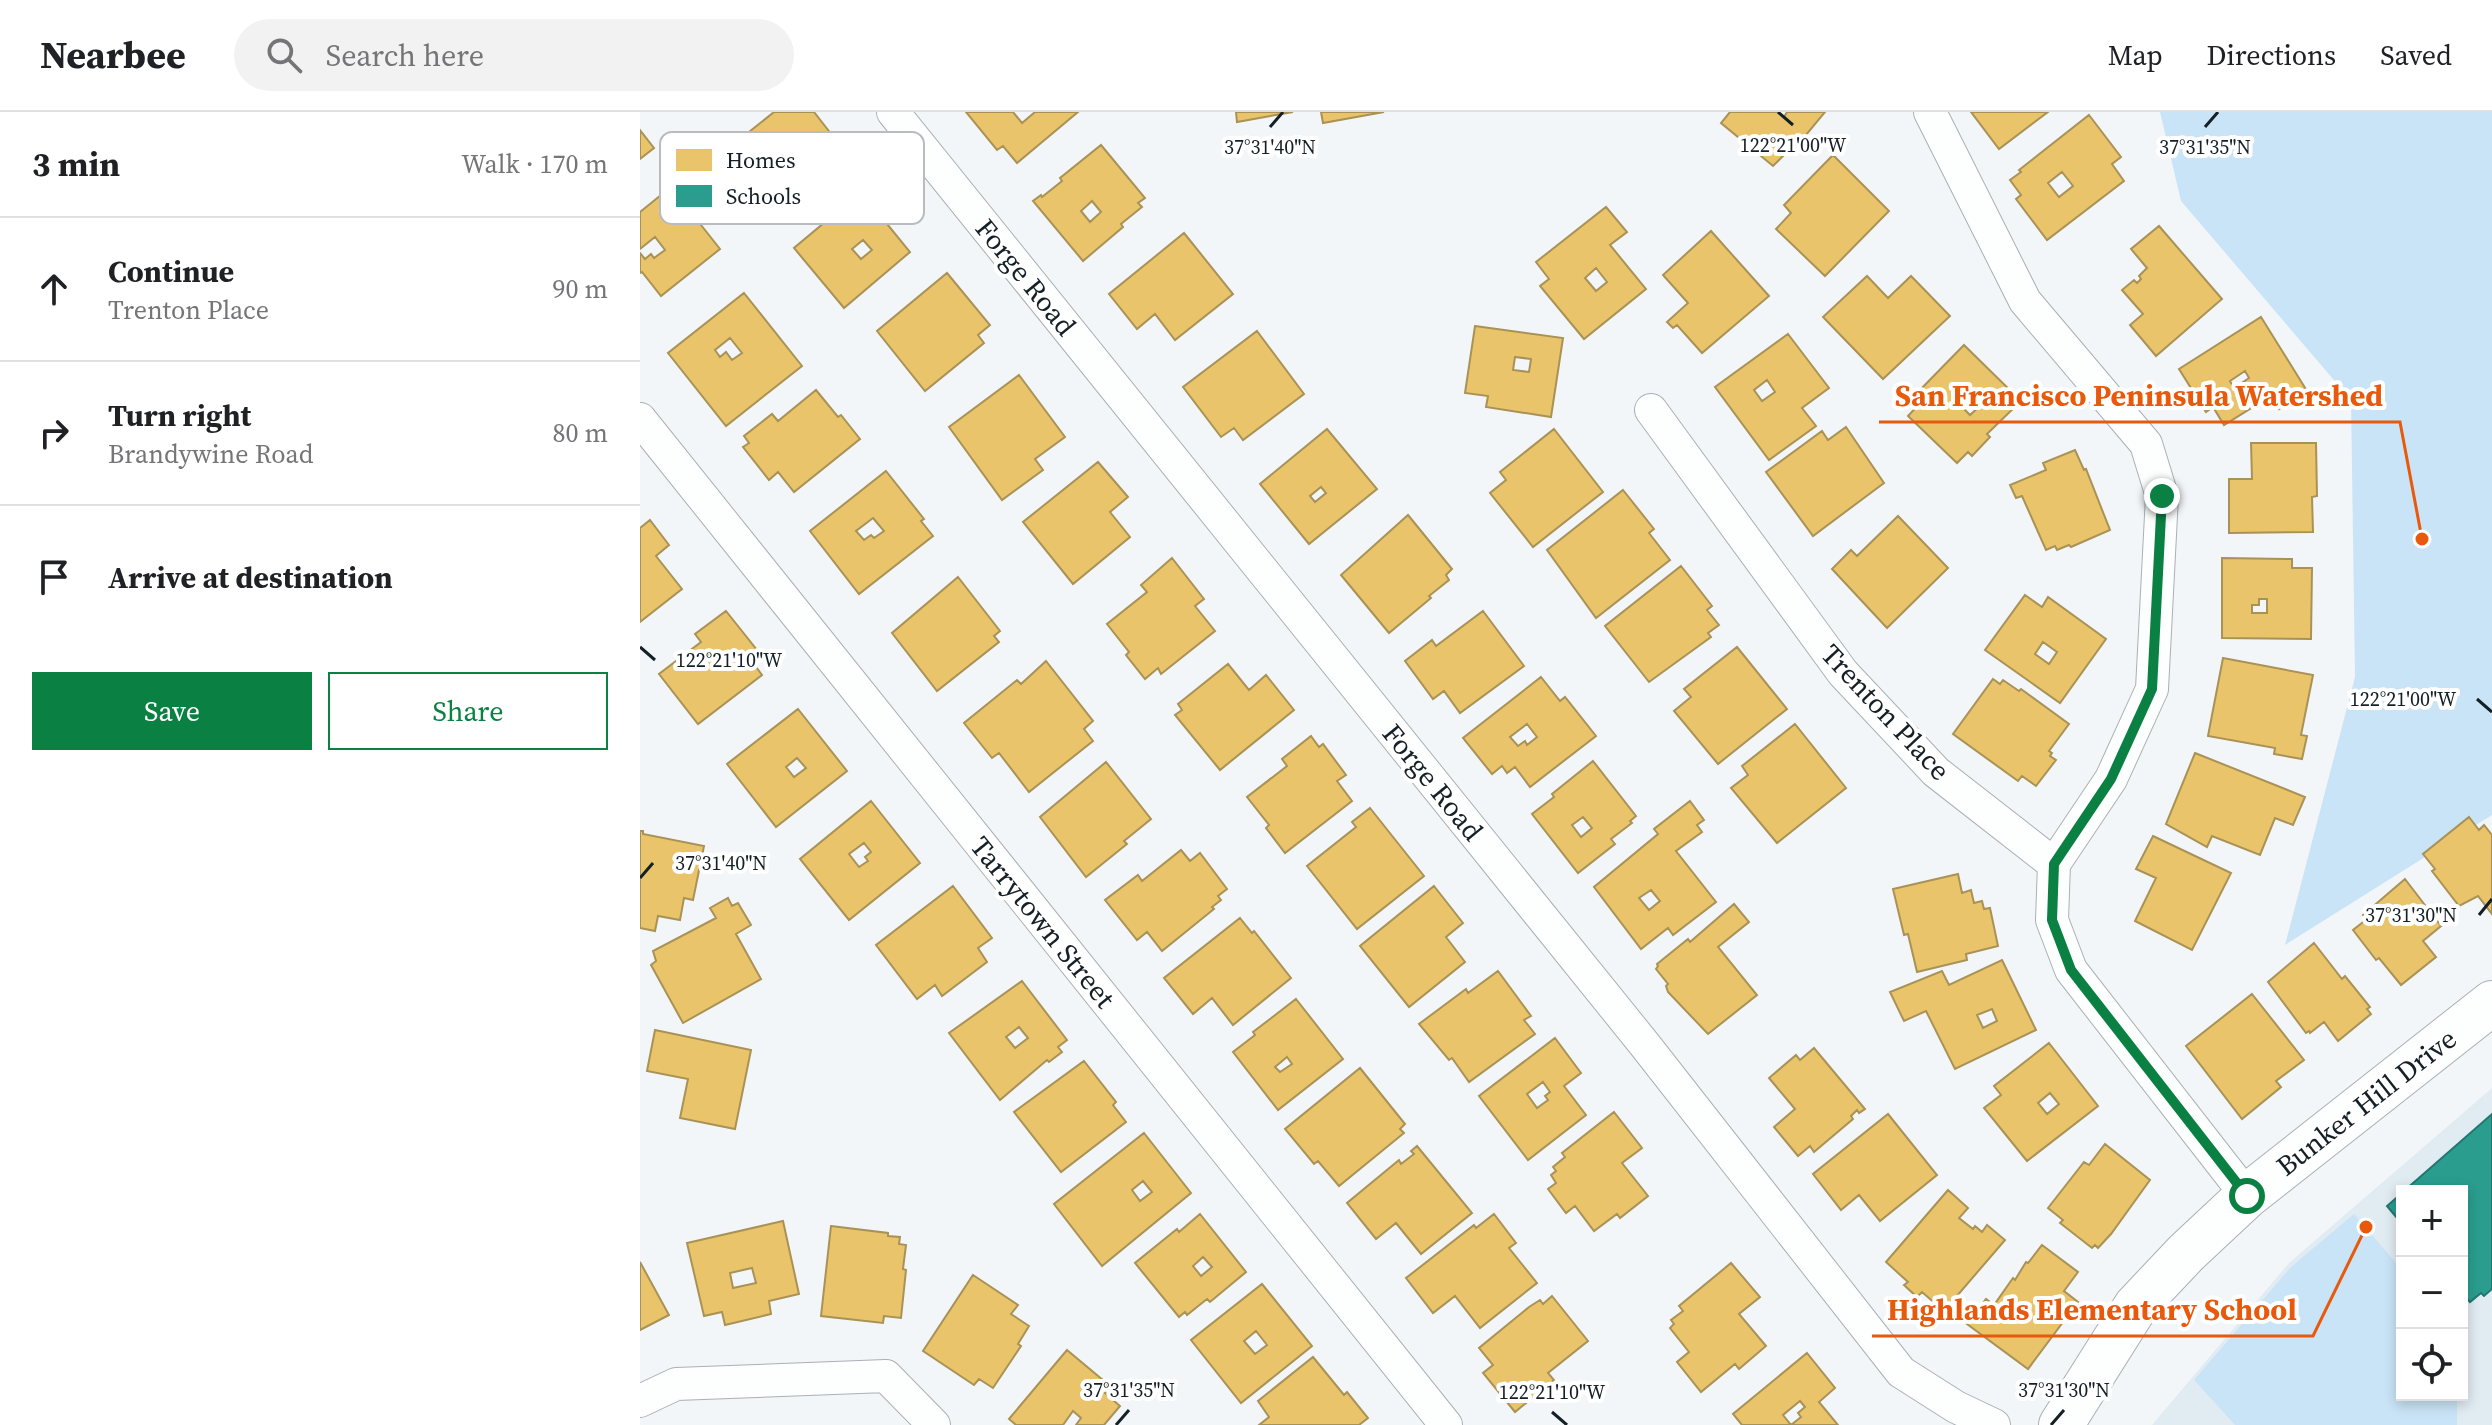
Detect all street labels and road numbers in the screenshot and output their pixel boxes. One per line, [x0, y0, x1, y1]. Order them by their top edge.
street label: Forge Road [967, 210, 1085, 344]
street label: Trenton Place [1813, 636, 1959, 788]
street label: Forge Road [1374, 715, 1492, 849]
street label: Tarrytown Street [962, 828, 1124, 1016]
street label: Bunker Hill Drive [2268, 1020, 2464, 1184]

